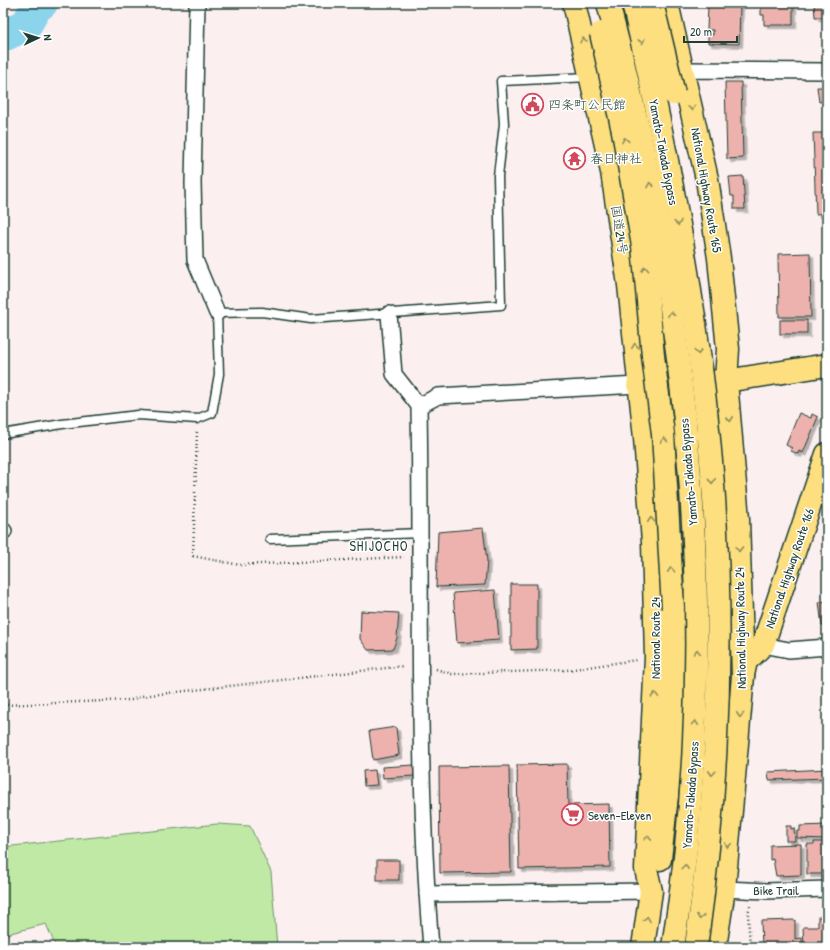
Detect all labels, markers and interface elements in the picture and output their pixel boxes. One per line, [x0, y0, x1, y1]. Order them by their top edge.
north arrow [18, 18, 58, 58]
scale bar [684, 18, 737, 44]
text: 20 m [690, 23, 712, 40]
text: N [41, 34, 55, 41]
one-way arrow [579, 37, 587, 43]
one-way arrow [637, 38, 645, 44]
public building icon: 四条町公民館 [519, 91, 545, 117]
place label: 四条町公民館 [548, 95, 626, 113]
street label: Yamato-Takada Bypass [645, 98, 683, 206]
one-way arrow [687, 105, 695, 111]
street label: National Highway Route 165 [687, 126, 727, 254]
one-way arrow [621, 137, 630, 144]
temple icon: 春日神社 [561, 145, 587, 171]
place label: 春日神社 [590, 149, 642, 167]
one-way arrow [646, 182, 655, 188]
street label: 国道24号 [607, 204, 633, 256]
one-way arrow [673, 220, 682, 226]
one-way arrow [640, 266, 649, 272]
one-way arrow [667, 310, 676, 317]
one-way arrow [630, 343, 639, 349]
one-way arrow [693, 349, 702, 355]
one-way arrow [725, 416, 734, 422]
street label: Yamato-Takada Bypass [674, 418, 702, 526]
one-way arrow [659, 437, 668, 443]
one-way arrow [707, 478, 716, 484]
street label: National Highway Route 166 [760, 506, 818, 630]
one-way arrow [647, 517, 656, 523]
district label: SHIJOCHO [349, 536, 409, 555]
one-way arrow [735, 546, 743, 552]
one-way arrow [667, 567, 675, 573]
street label: National Highway Route 24 [730, 567, 750, 689]
street label: National Route 24 [646, 597, 664, 679]
one-way arrow [693, 649, 701, 655]
one-way arrow [650, 692, 659, 698]
one-way arrow [735, 712, 744, 718]
one-way arrow [691, 720, 700, 726]
street label: Yamato-Takada Bypass [677, 741, 703, 849]
one-way arrow [708, 770, 717, 776]
supermarket icon: Seven-Eleven [560, 802, 586, 828]
place label: Seven-Eleven [588, 806, 651, 824]
one-way arrow [643, 835, 652, 842]
one-way arrow [724, 842, 733, 848]
one-way arrow [680, 864, 689, 870]
street label: Bike Trail [753, 881, 799, 899]
one-way arrow [696, 913, 705, 920]
one-way arrow [642, 916, 651, 922]

